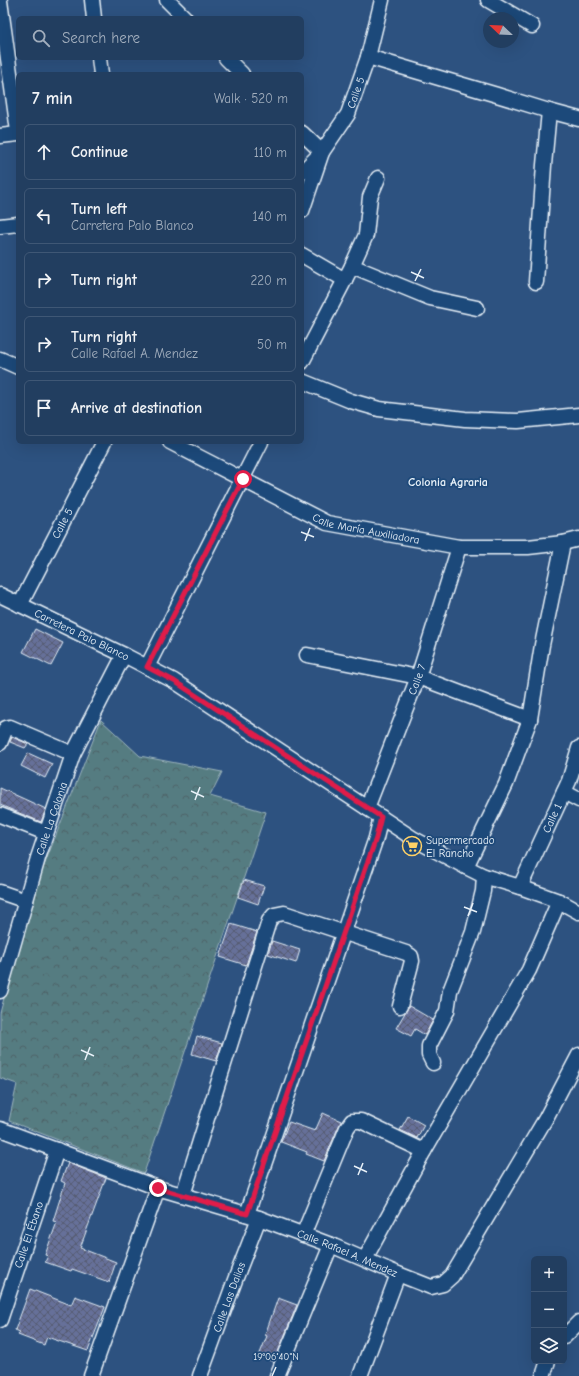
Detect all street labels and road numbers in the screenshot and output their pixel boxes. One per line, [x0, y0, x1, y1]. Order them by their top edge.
street label: Calle 5 [344, 75, 367, 110]
street label: Calle 5 [49, 506, 76, 541]
street label: Calle María Auxiliadora [310, 511, 421, 547]
street label: Carretera Palo Blanco [32, 607, 132, 664]
street label: Calle 7 [406, 663, 429, 697]
street label: Calle La Colonia [33, 780, 70, 857]
street label: Calle 1 [540, 801, 565, 835]
street label: Calle El Ébano [12, 1200, 46, 1270]
street label: Calle Rafael A. Mendez [295, 1227, 400, 1280]
street label: Calle Las Dalias [211, 1260, 248, 1334]

